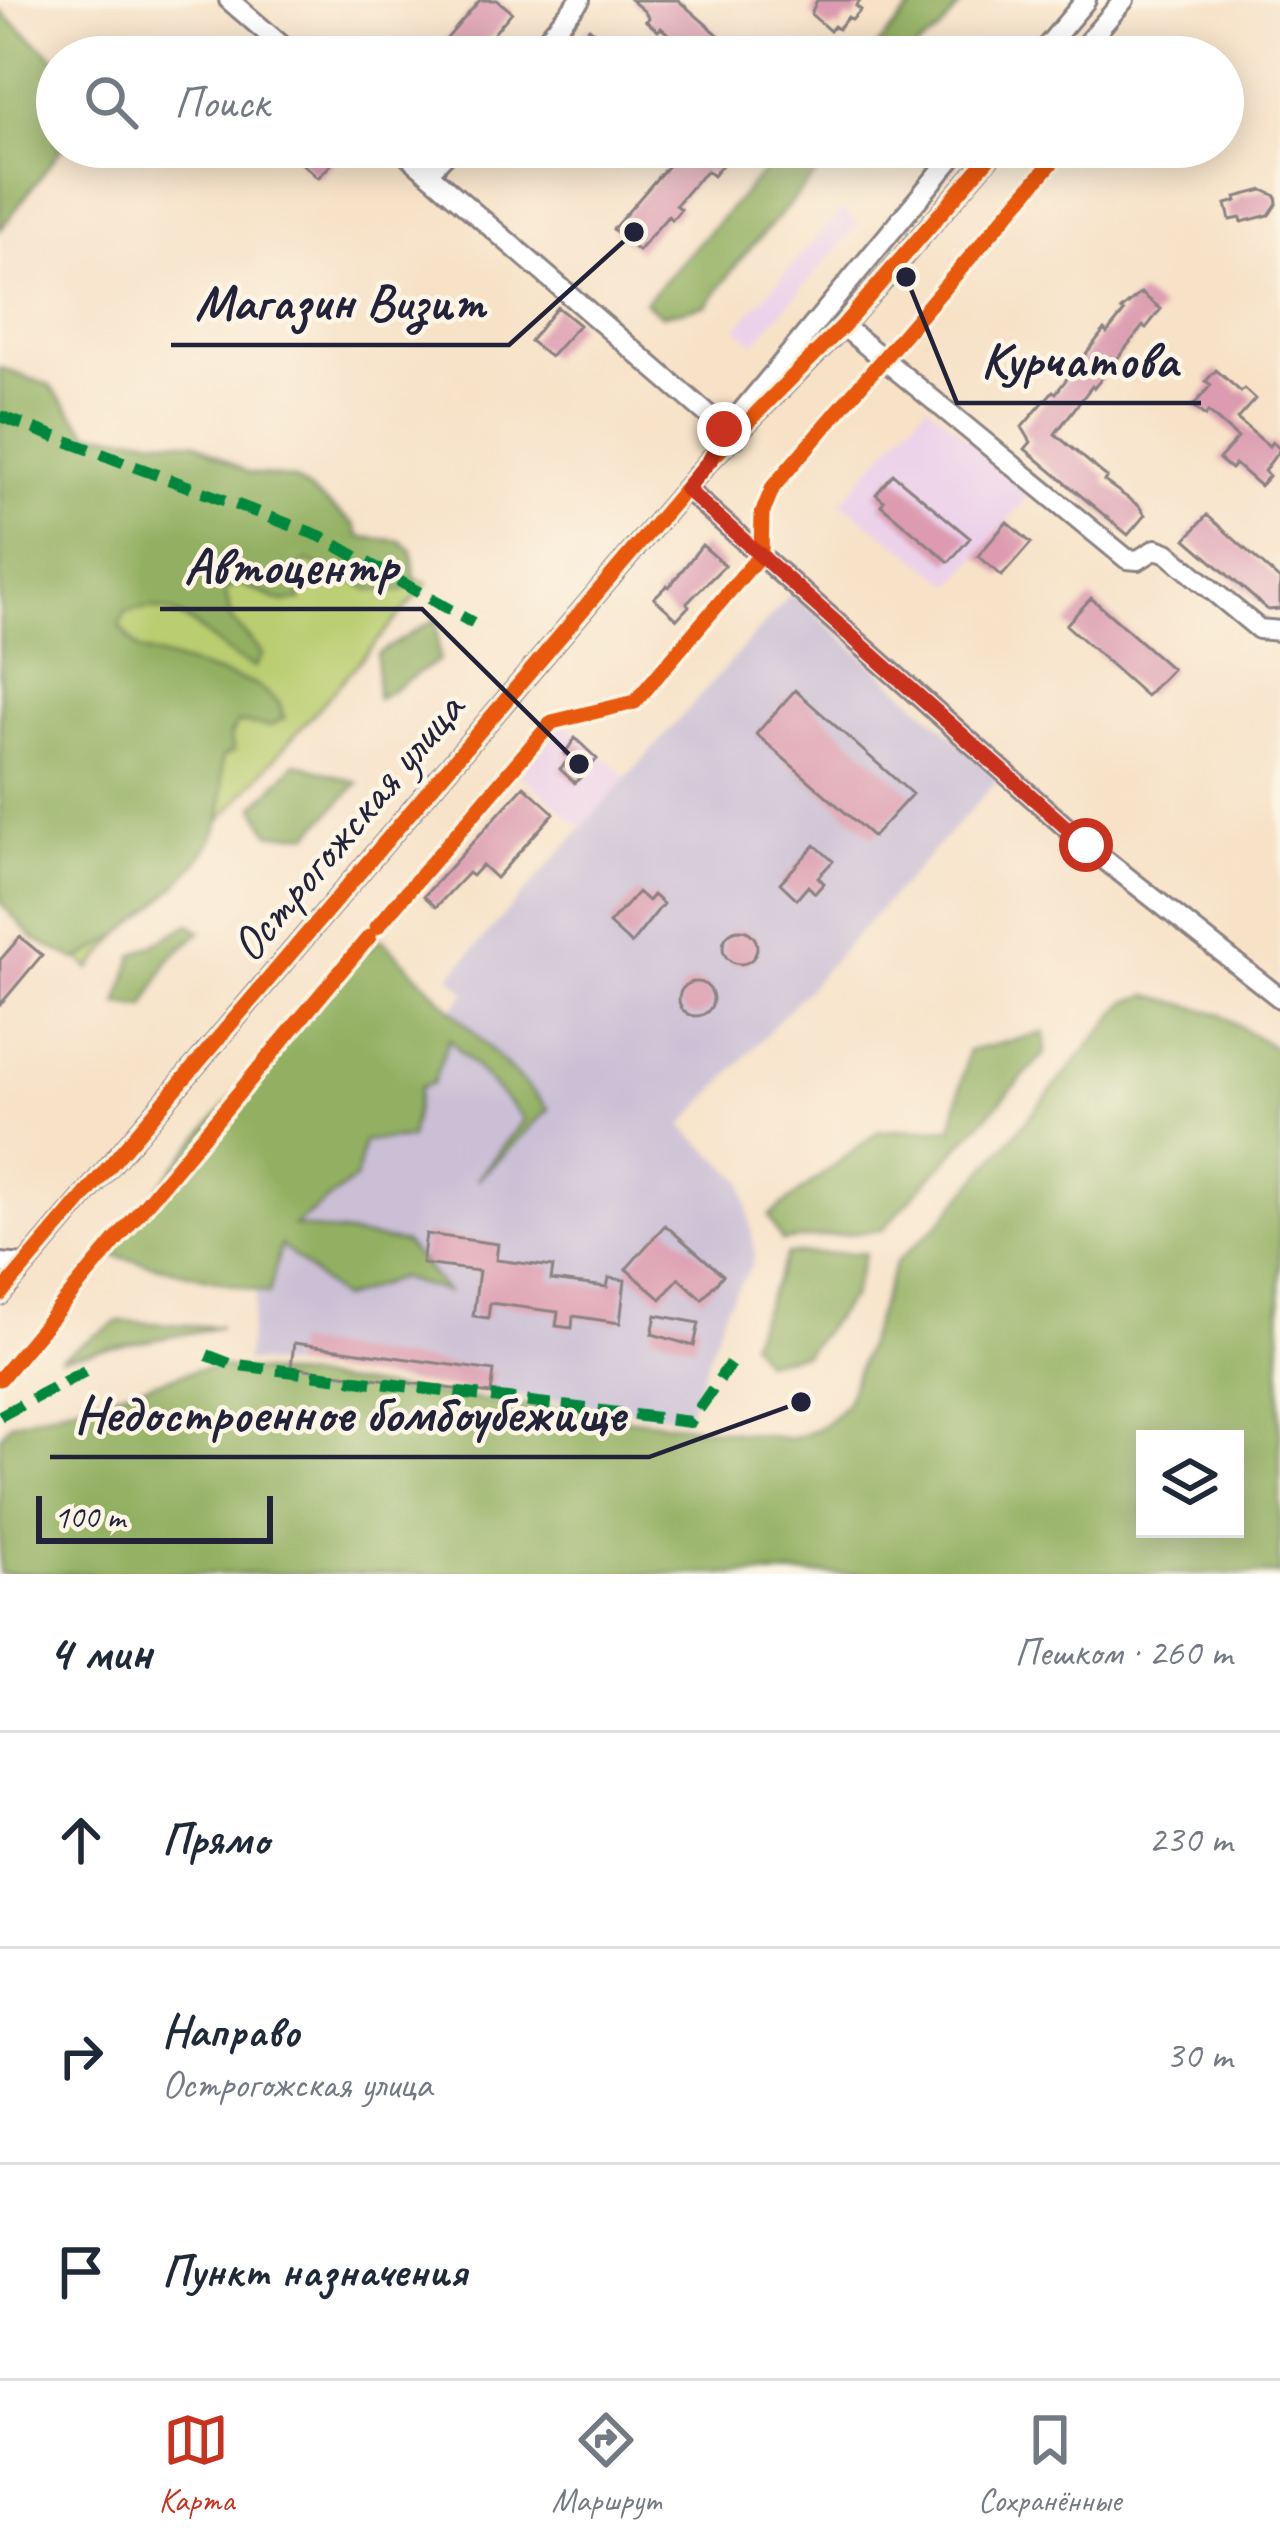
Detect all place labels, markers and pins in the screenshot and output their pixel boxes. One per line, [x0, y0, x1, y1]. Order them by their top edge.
callout: Магазин Визит [171, 258, 509, 345]
callout: Курчатова [957, 316, 1201, 403]
callout: Автоцентр [160, 522, 422, 609]
callout: Недостроенное бомбоубежище [50, 1370, 649, 1457]

